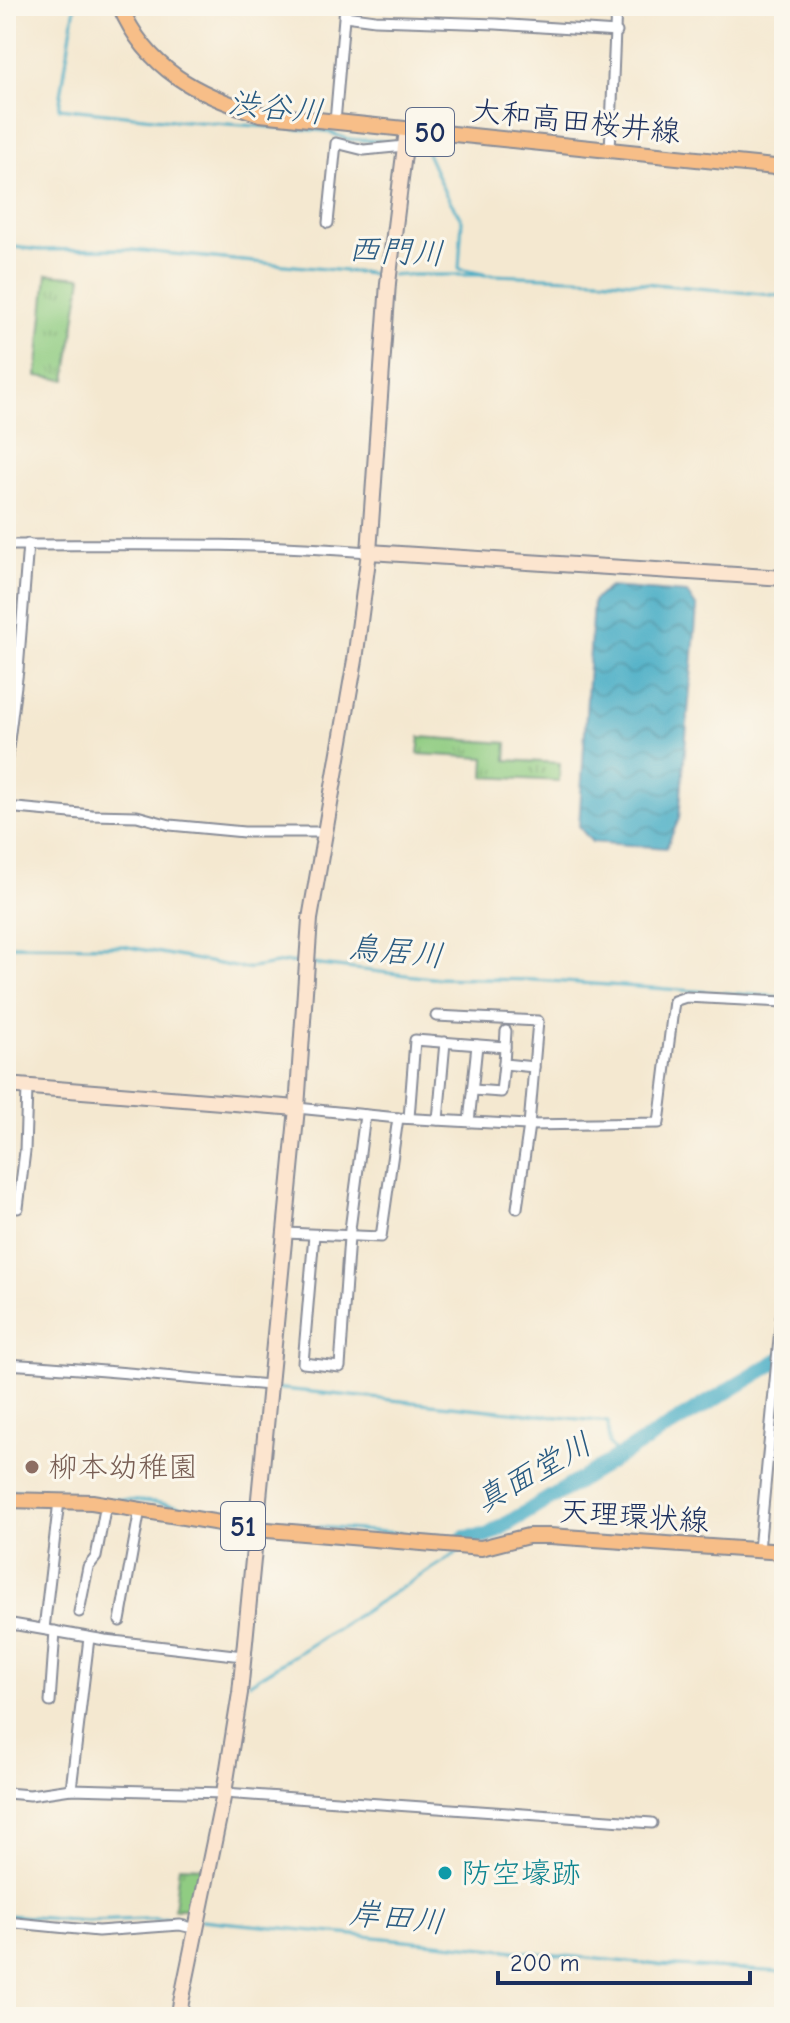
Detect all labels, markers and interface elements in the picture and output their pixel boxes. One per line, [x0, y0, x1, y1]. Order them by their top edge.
water label: 渋谷川 [226, 84, 326, 131]
street label: 大和高田桜井線 [470, 93, 682, 150]
road number: 50 [406, 108, 454, 156]
water label: 西門川 [347, 231, 445, 272]
water label: 鳥居川 [346, 928, 446, 975]
water label: 真面堂川 [468, 1425, 598, 1520]
place label: 柳本幼稚園 [48, 1450, 198, 1485]
marker: 柳本幼稚園 [23, 1458, 41, 1476]
street label: 天理環状線 [558, 1494, 710, 1539]
road number: 51 [221, 1502, 265, 1550]
place label: 防空壕跡 [461, 1856, 581, 1891]
marker: 防空壕跡 [436, 1864, 454, 1882]
water label: 岸田川 [347, 1894, 447, 1941]
scale bar [498, 1935, 750, 1985]
text: 200 m [510, 1949, 580, 1977]

